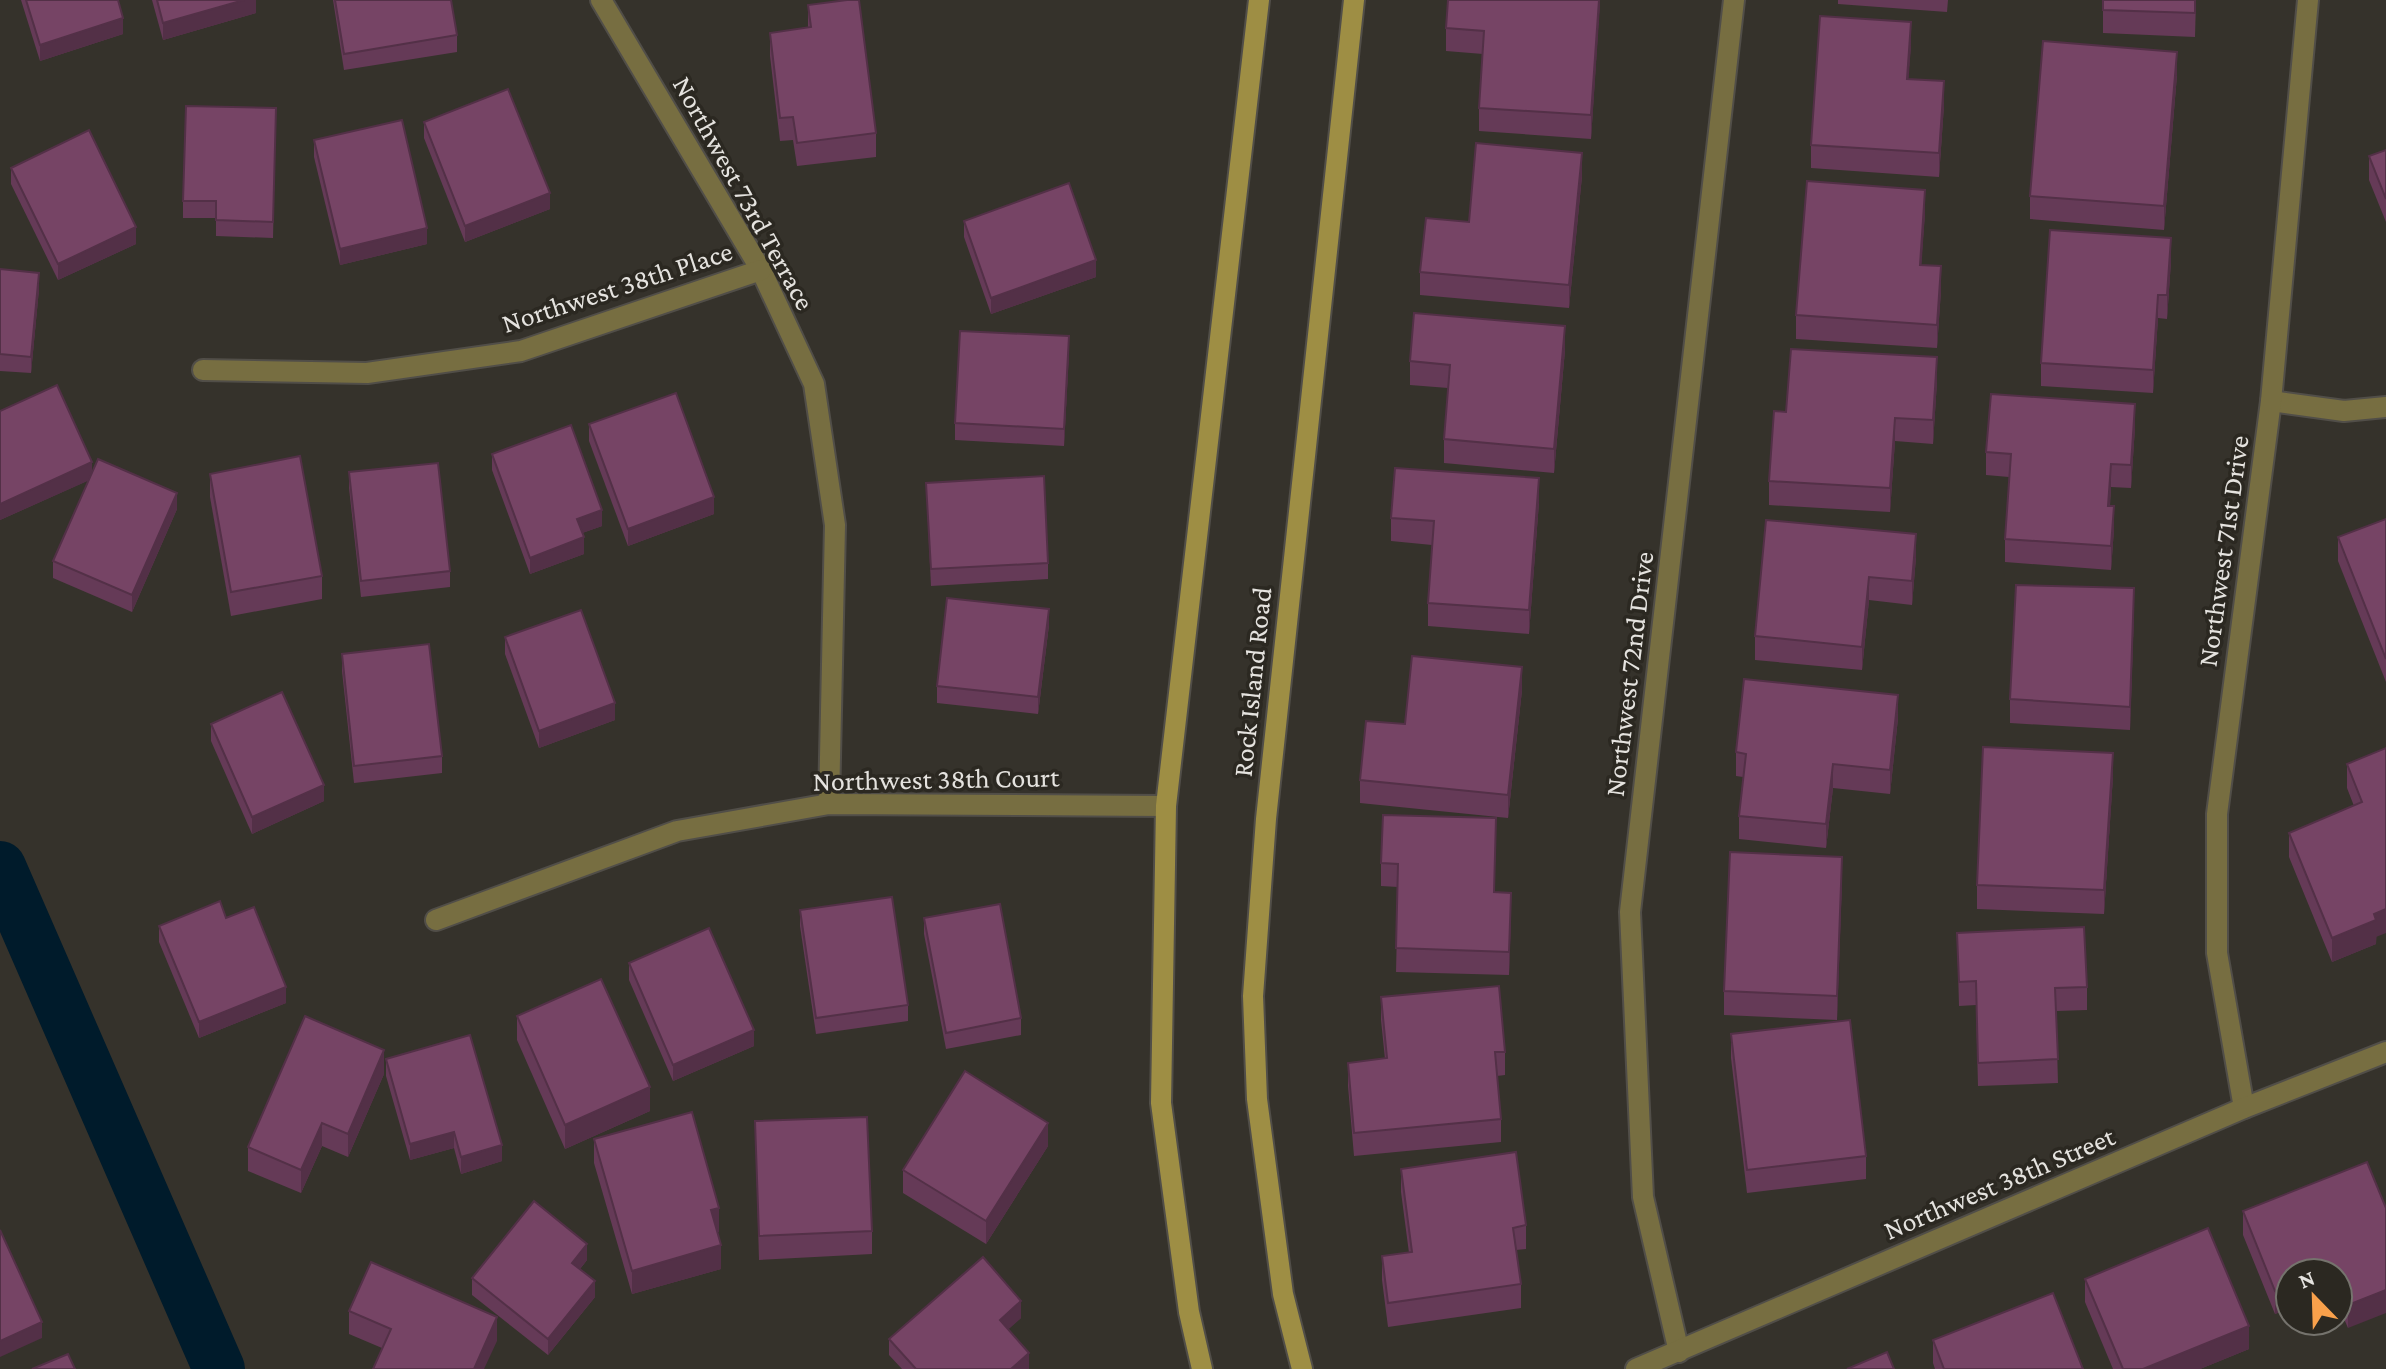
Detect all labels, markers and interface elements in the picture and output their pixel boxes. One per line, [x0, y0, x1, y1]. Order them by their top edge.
street label: Northwest 73rd Terrace [667, 71, 821, 315]
street label: Northwest 38th Place [498, 235, 736, 339]
street label: Northwest 71st Drive [2191, 433, 2255, 669]
street label: Northwest 72nd Drive [1599, 550, 1659, 798]
street label: Rock Island Road [1227, 585, 1277, 778]
street label: Northwest 38th Court [812, 761, 1060, 797]
street label: Northwest 38th Street [1879, 1120, 2120, 1246]
north arrow [2274, 1257, 2354, 1337]
text: N [2295, 1265, 2318, 1293]

